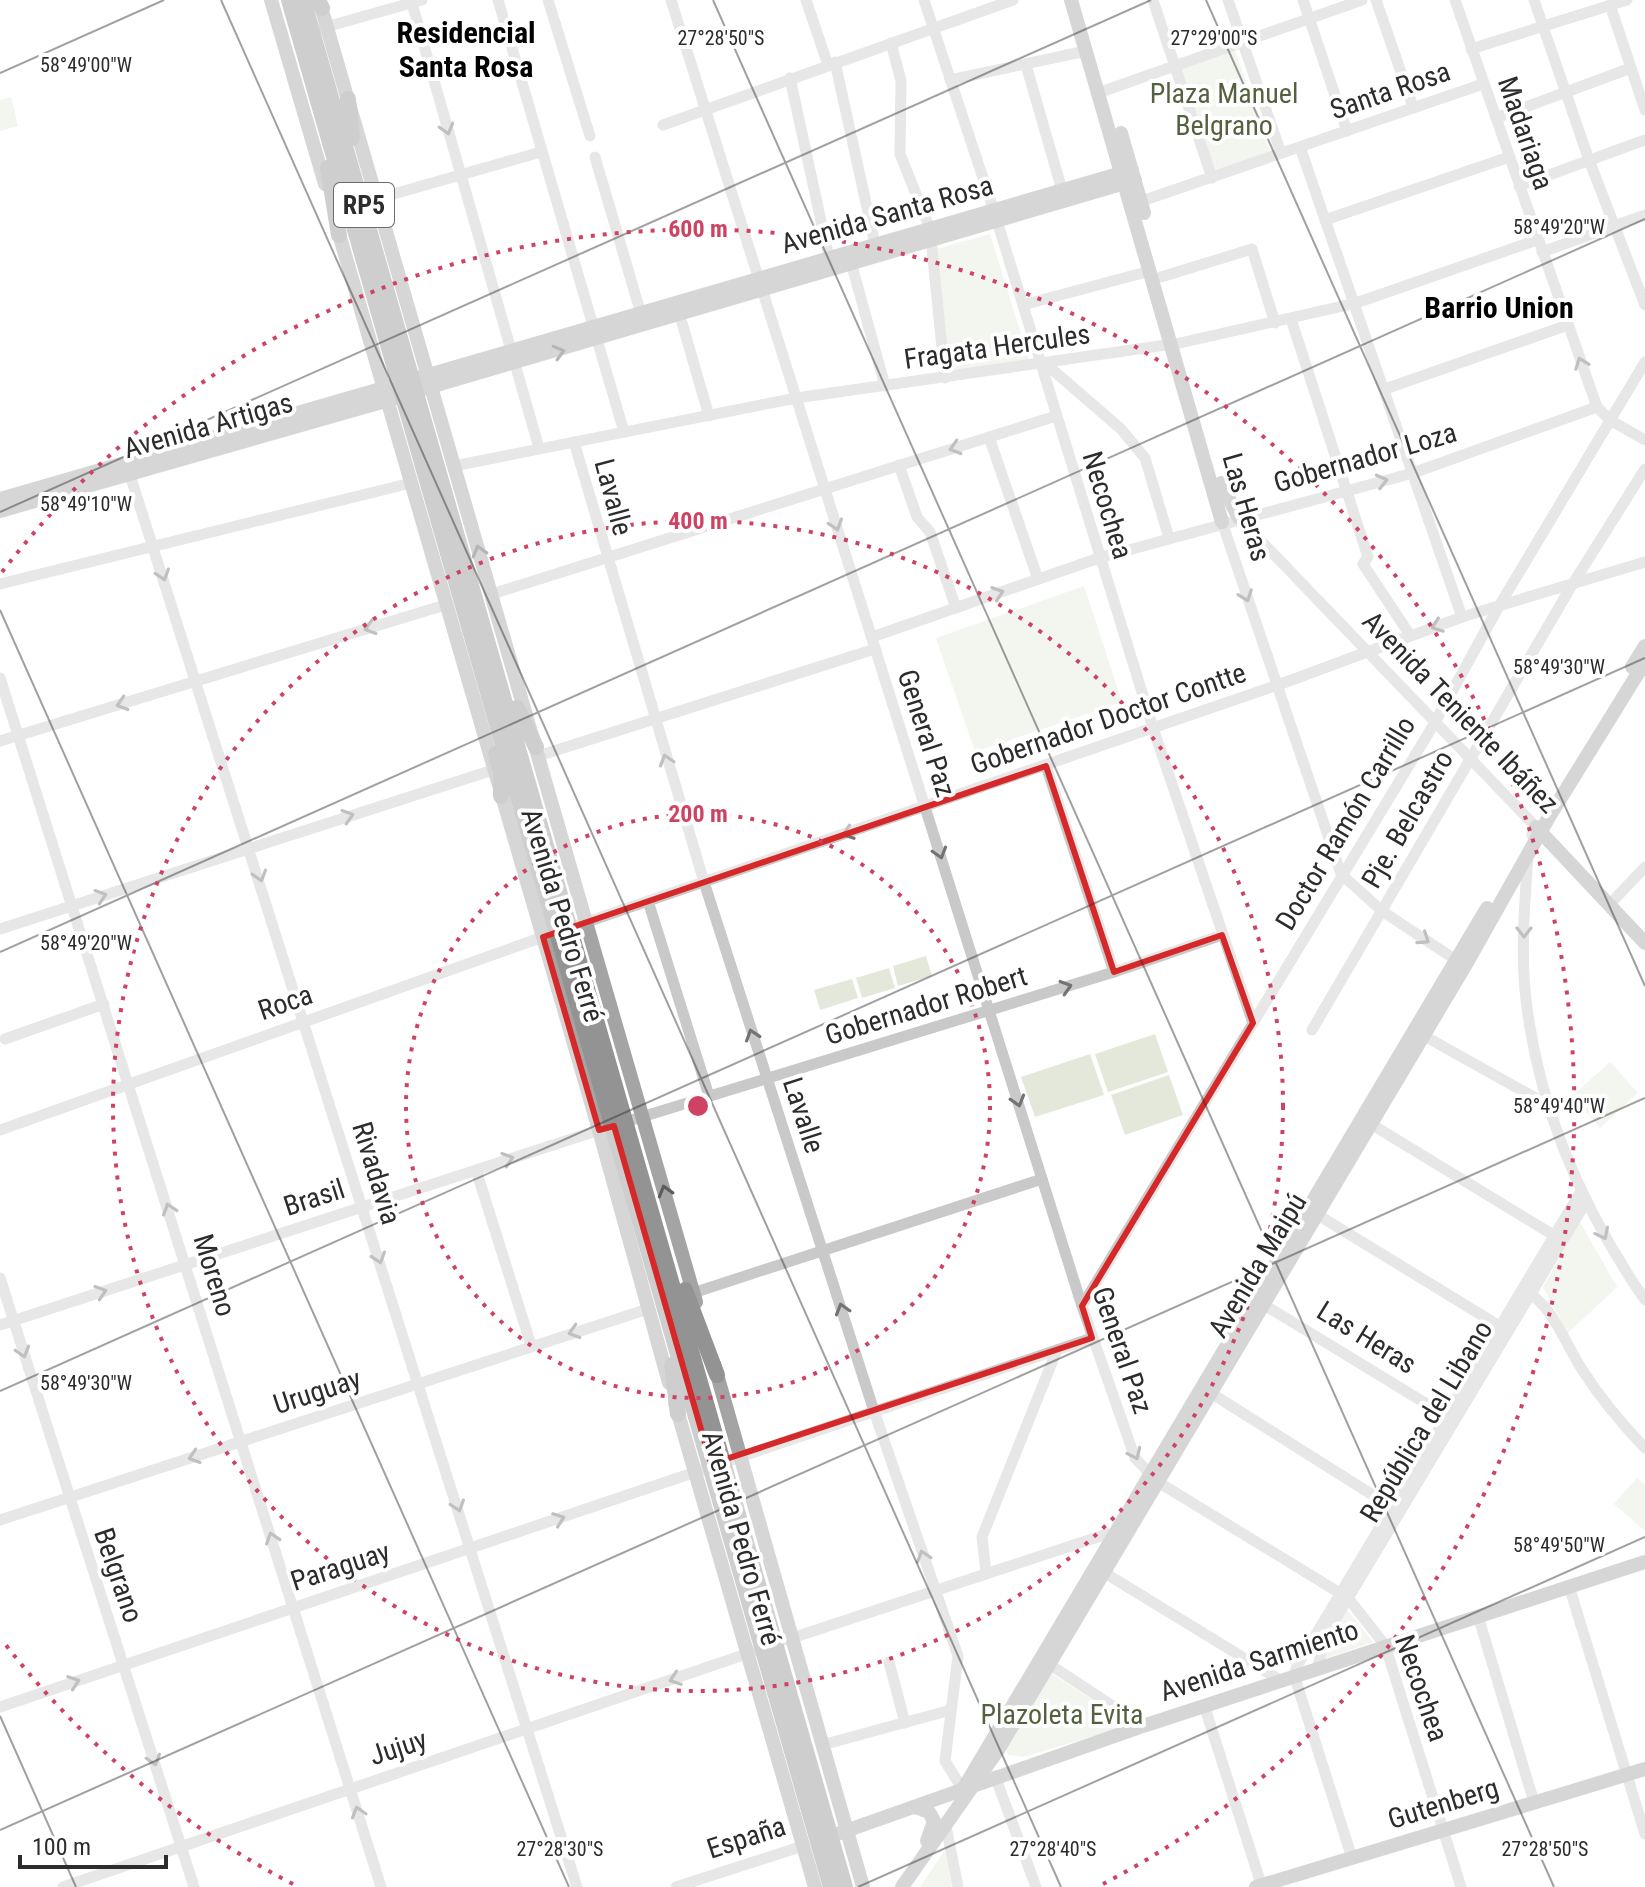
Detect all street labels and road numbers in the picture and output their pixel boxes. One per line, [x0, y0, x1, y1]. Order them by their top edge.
street label: Santa Rosa [1326, 55, 1454, 126]
street label: Madariaga [1491, 72, 1560, 194]
street label: Avenida Santa Rosa [777, 168, 997, 261]
road number: RP5 [334, 183, 394, 227]
street label: Fragata Hercules [902, 317, 1092, 376]
street label: Avenida Artigas [120, 386, 296, 465]
street label: Gobernador Loza [1270, 416, 1460, 499]
street label: Necochea [1076, 448, 1139, 563]
street label: Las Heras [1215, 449, 1278, 565]
street label: Lavalle [588, 455, 640, 539]
street label: Avenida Teniente Ibáñez [1356, 605, 1565, 820]
street label: Gobernador Doctor Contte [966, 656, 1250, 781]
street label: General Paz [890, 665, 963, 801]
street label: Doctor Ramón Carrillo [1269, 711, 1422, 936]
street label: Pje. Belcastro [1355, 745, 1460, 894]
street label: Avenida Pedro Ferré [514, 804, 611, 1026]
street label: Gobernador Robert [821, 959, 1031, 1052]
street label: Roca [254, 978, 317, 1027]
street label: Lavalle [776, 1073, 831, 1157]
street label: Rivadavia [345, 1118, 408, 1228]
street label: Brasil [279, 1172, 349, 1223]
street label: Avenida Maipú [1201, 1187, 1313, 1343]
street label: Moreno [186, 1230, 243, 1320]
street label: General Paz [1085, 1283, 1160, 1418]
street label: Las Heras [1311, 1294, 1422, 1381]
street label: República del Libano [1353, 1315, 1500, 1528]
street label: Uruguay [269, 1362, 365, 1421]
street label: Avenida Pedro Ferré [695, 1427, 788, 1649]
street label: Belgrano [87, 1524, 150, 1627]
street label: Paraguay [286, 1535, 394, 1598]
street label: Avenida Sarmiento [1156, 1613, 1363, 1708]
street label: Necochea [1388, 1631, 1455, 1746]
street label: Jujuy [365, 1723, 431, 1772]
street label: Gutenberg [1384, 1771, 1503, 1836]
street label: España [703, 1809, 790, 1866]

